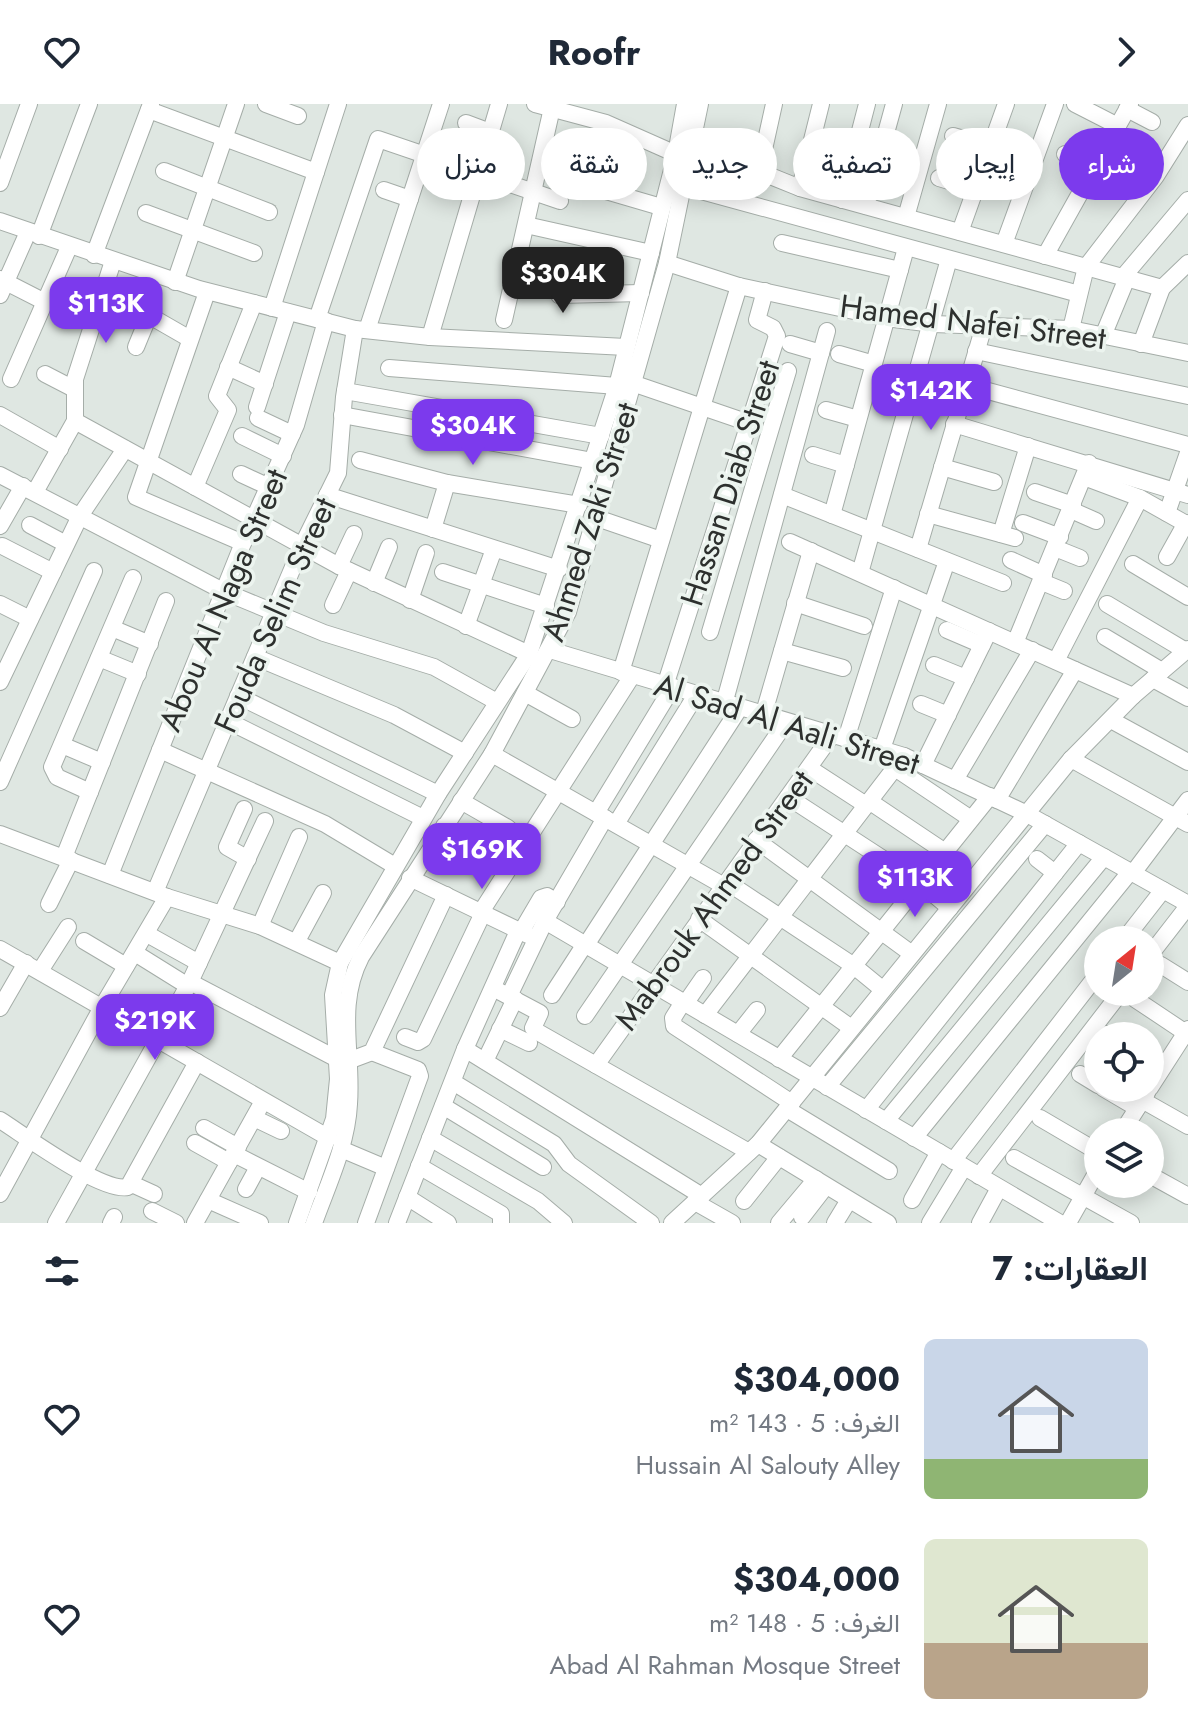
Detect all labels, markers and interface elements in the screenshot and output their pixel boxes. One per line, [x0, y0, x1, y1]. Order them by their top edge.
text: Roofr [548, 26, 640, 78]
icon: heart [40, 30, 84, 74]
icon: forward [1104, 30, 1148, 74]
chip: منزل [417, 128, 525, 200]
chip: شقة [541, 128, 647, 200]
chip: جديد [663, 128, 777, 200]
chip: تصفية [793, 128, 920, 200]
chip: إيجار [936, 128, 1043, 200]
chip: شراء [1059, 128, 1164, 200]
pin: $304K [507, 247, 619, 315]
text: $304K [520, 254, 606, 292]
pin: $113K [50, 277, 162, 345]
street label: Hamed Nafei Street [837, 283, 1109, 361]
text: $113K [68, 284, 144, 322]
street label: Hassan Diab Street [669, 354, 791, 612]
pin: $142K [875, 364, 987, 432]
text: $142K [890, 371, 972, 409]
street label: Ahmed Zaki Street [530, 396, 650, 647]
pin: $304K [417, 399, 529, 467]
text: $304K [430, 406, 516, 444]
street label: Abou Al Naga Street [147, 461, 299, 738]
street label: Fouda Selim Street [203, 490, 348, 740]
street label: Al Sad Al Aali Street [649, 662, 926, 786]
street label: Mabrouk Ahmed Street [604, 760, 824, 1040]
pin: $169K [426, 823, 538, 891]
text: $169K [441, 830, 523, 868]
pin: $113K [859, 851, 971, 919]
text: $113K [877, 858, 953, 896]
north arrow [1084, 926, 1164, 1006]
map controls [1084, 926, 1164, 1198]
pin: $219K [99, 994, 211, 1062]
text: $219K [114, 1001, 196, 1039]
button: locate [1084, 1022, 1164, 1102]
button: layers [1084, 1118, 1164, 1198]
text: العقارات: 7 [992, 1244, 1148, 1293]
icon: filters [40, 1249, 84, 1293]
text: $304,000 [733, 1355, 900, 1404]
icon: home [988, 1371, 1084, 1467]
icon: heart [40, 1397, 84, 1441]
text: الغرف: 5 · 143 m² [709, 1404, 900, 1442]
text: Hussain Al Salouty Alley [636, 1446, 900, 1484]
text: $304,000 [733, 1555, 900, 1604]
icon: home [988, 1571, 1084, 1667]
icon: heart [40, 1597, 84, 1641]
text: الغرف: 5 · 148 m² [709, 1604, 900, 1642]
text: Abad Al Rahman Mosque Street [550, 1646, 900, 1684]

